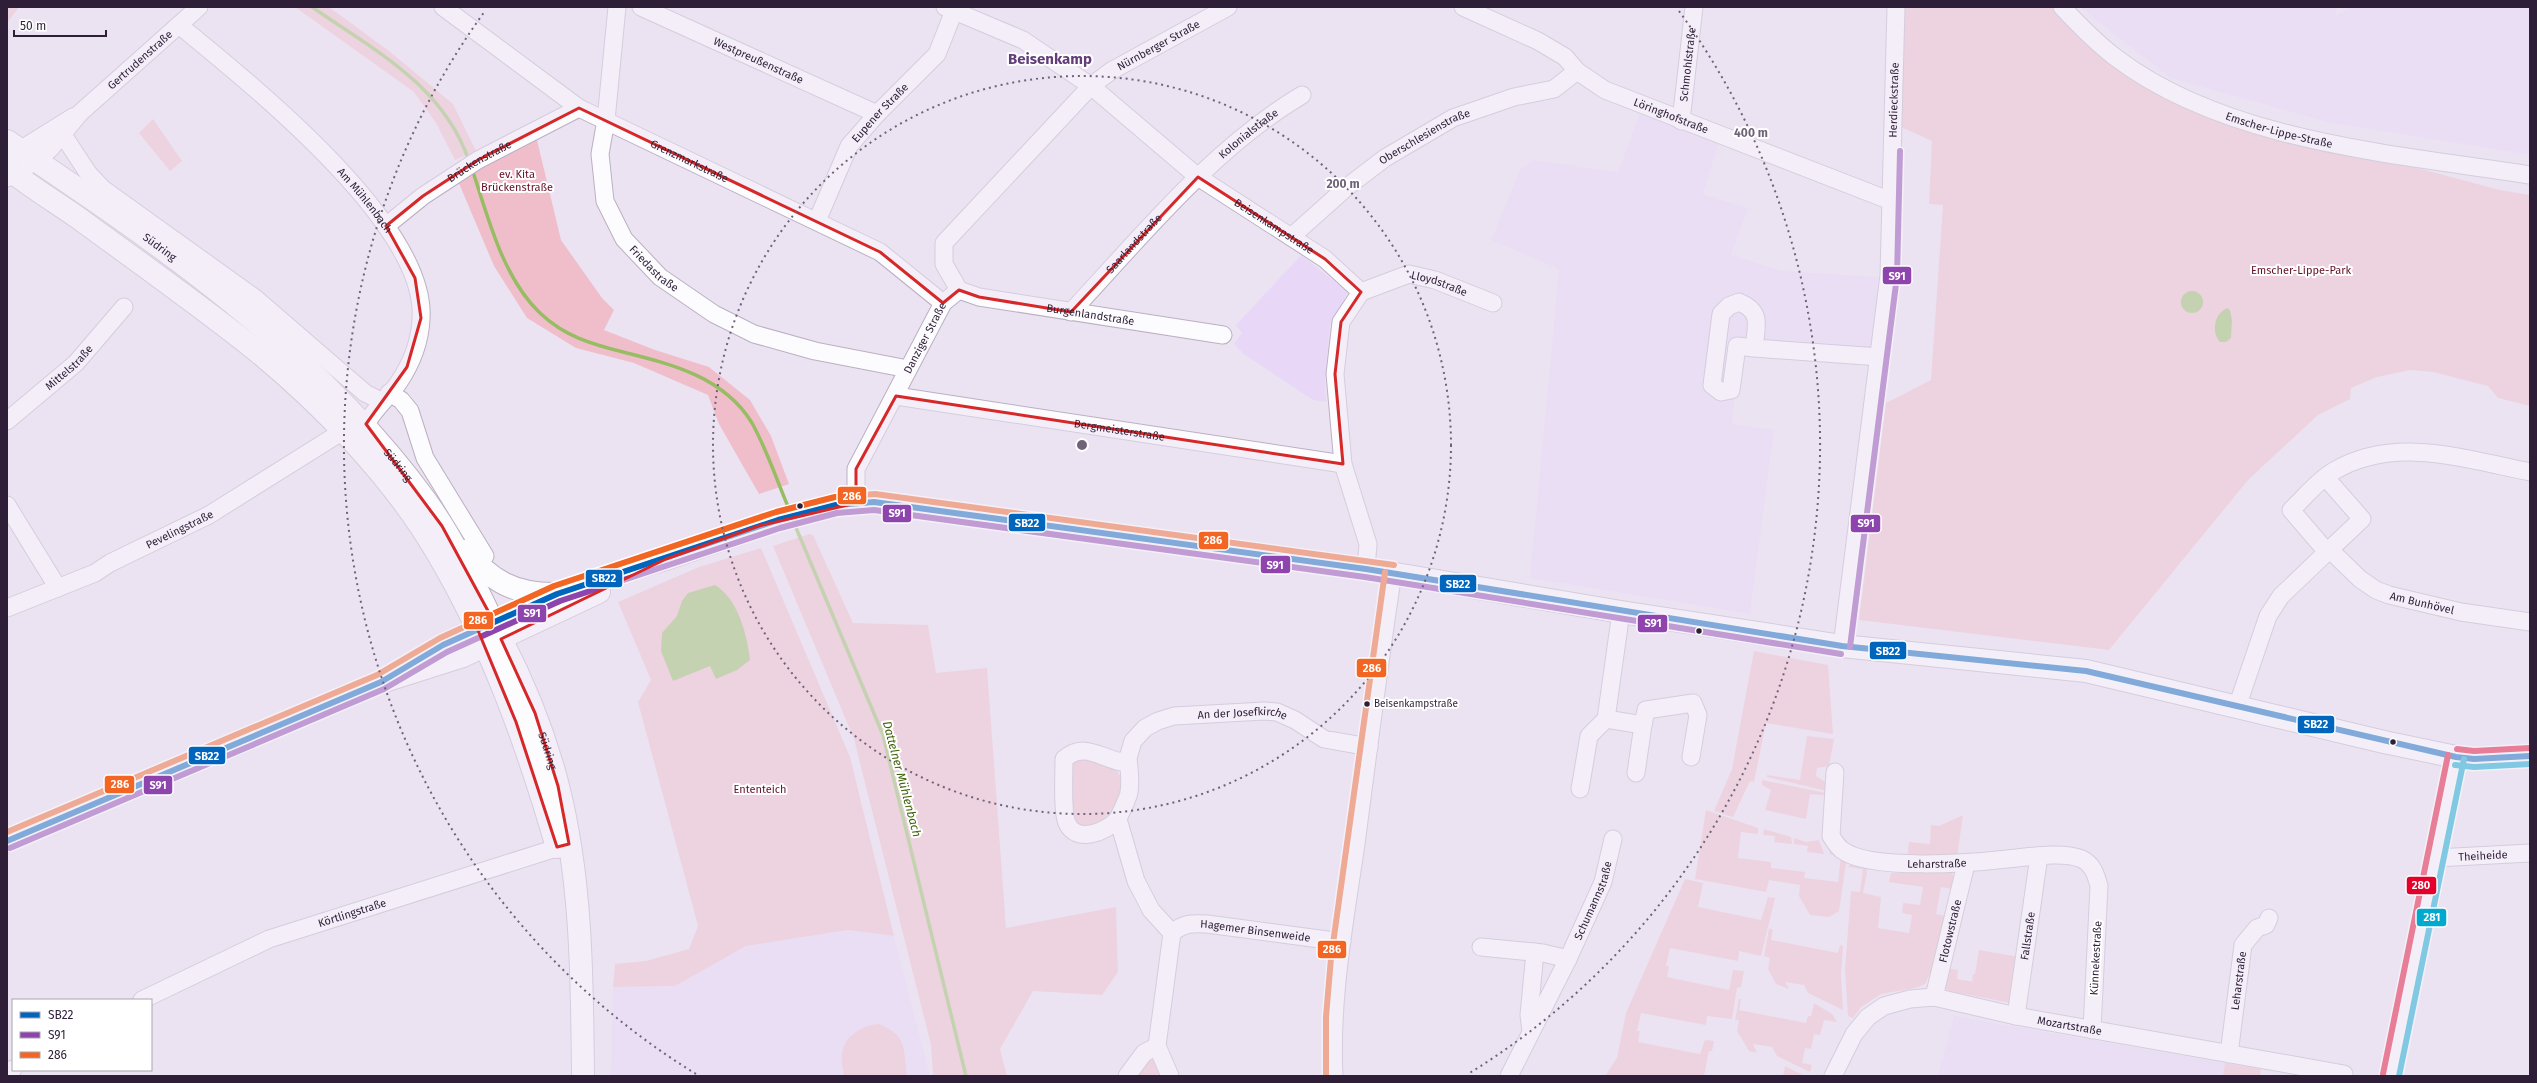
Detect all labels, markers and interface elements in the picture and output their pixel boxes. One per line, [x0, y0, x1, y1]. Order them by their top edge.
scale bar [14, 12, 106, 38]
street label: Nürnberger Straße [1115, 17, 1202, 73]
text: 50 m [20, 19, 46, 33]
street label: Schmohlstraße [1677, 26, 1698, 102]
street label: Gertrudenstraße [105, 27, 175, 92]
street label: Westpreußenstraße [711, 34, 806, 86]
district label: Beisenkamp [1008, 50, 1092, 68]
street label: Herdieckstraße [1886, 62, 1901, 138]
street label: Eupener Straße [849, 80, 911, 145]
street label: Löringhofstraße [1632, 95, 1710, 136]
street label: Kolonialstraße [1216, 106, 1281, 161]
street label: Oberschlesienstraße [1376, 106, 1472, 167]
street label: Emscher-Lippe-Straße [2224, 109, 2334, 150]
text: 400 m [1734, 126, 1768, 140]
street label: Brückenstraße [445, 137, 514, 185]
street label: Grenzmarkstraße [648, 137, 731, 185]
street label: Am Mühlenbach [335, 165, 395, 235]
park label: ev. Kita Brückenstraße [481, 168, 553, 194]
text: 200 m [1326, 177, 1360, 191]
street label: Beisenkampstraße [1232, 196, 1317, 257]
street label: Saarlandstraße [1103, 211, 1164, 276]
street label: Südring [140, 230, 179, 264]
street label: Friedastraße [627, 243, 681, 294]
park label: Emscher-Lippe-Park [2251, 264, 2351, 277]
line badge: S91 [1882, 266, 1912, 285]
street label: Lloydstraße [1410, 268, 1469, 299]
text: S91 [1888, 270, 1906, 283]
street label: Danziger Straße [901, 300, 949, 376]
street label: Burgenlandstraße [1046, 301, 1135, 328]
street label: Mittelstraße [43, 342, 95, 393]
street label: Bergmeisterstraße [1073, 417, 1166, 443]
centre of rings [1075, 438, 1089, 452]
street label: Südring [381, 446, 416, 484]
line badge: 286 [837, 486, 867, 505]
text: 286 [843, 490, 861, 503]
unlabelled marker [795, 501, 805, 511]
line badge: S91 [882, 504, 912, 523]
street label: Pevelingstraße [144, 507, 216, 551]
text: S91 [888, 507, 906, 520]
line badge: SB22 [1008, 513, 1046, 532]
line badge: S91 [1850, 514, 1881, 533]
text: SB22 [1015, 517, 1039, 530]
text: S91 [1857, 517, 1875, 530]
line badge: 286 [1198, 531, 1229, 550]
text: 286 [1204, 534, 1222, 547]
line badge: S91 [1260, 555, 1291, 574]
text: S91 [1266, 559, 1284, 572]
line badge: SB22 [585, 569, 623, 588]
text: SB22 [592, 572, 616, 585]
line badge: SB22 [1439, 574, 1477, 593]
text: SB22 [1446, 578, 1470, 591]
street label: Am Bunhövel [2389, 589, 2455, 617]
line badge: S91 [517, 604, 547, 623]
text: S91 [523, 607, 541, 620]
line badge: 286 [463, 611, 494, 630]
text: 286 [469, 614, 487, 627]
line badge: S91 [1637, 614, 1668, 633]
text: S91 [1644, 617, 1662, 630]
unlabelled marker [1694, 626, 1704, 636]
line badge: SB22 [1869, 641, 1907, 660]
text: SB22 [1876, 645, 1900, 658]
line badge: 286 [1356, 658, 1387, 678]
text: 286 [1363, 662, 1381, 675]
place label: Beisenkampstraße [1374, 698, 1458, 710]
marker: Beisenkampstraße [1362, 699, 1372, 709]
street label: An der Josefkirche [1197, 704, 1290, 722]
line badge: SB22 [2297, 715, 2335, 734]
text: SB22 [2304, 718, 2328, 731]
water label: Dattelner Mühlenbach [880, 720, 924, 839]
street label: Südring [536, 730, 560, 771]
unlabelled marker [2388, 737, 2398, 747]
line badge: SB22 [188, 746, 226, 765]
text: SB22 [195, 750, 219, 763]
line badge: 286 [104, 775, 135, 794]
line badge: S91 [143, 775, 173, 795]
text: 286 [111, 778, 129, 791]
text: S91 [149, 779, 167, 792]
park label: Ententeich [733, 783, 787, 796]
street label: Theiheide [2458, 848, 2508, 863]
street label: Leharstraße [1907, 856, 1967, 870]
street label: Schumannstraße [1571, 860, 1614, 942]
line badge: 280 [2406, 876, 2437, 895]
text: 280 [2412, 879, 2431, 892]
street label: Körtlingstraße [316, 896, 388, 930]
street label: Flotowstraße [1936, 898, 1964, 964]
line badge: 281 [2416, 908, 2447, 927]
street label: Fallstraße [2018, 911, 2037, 961]
text: 281 [2424, 911, 2440, 924]
street label: Hagemer Binsenweide [1200, 917, 1311, 944]
street label: Künnekestraße [2088, 920, 2104, 996]
line badge: 286 [1317, 940, 1347, 959]
text: 286 [1323, 943, 1341, 956]
street label: Leharstraße [2228, 950, 2249, 1011]
legend [12, 999, 152, 1071]
text: SB22 [48, 1008, 74, 1022]
street label: Mozartstraße [2036, 1013, 2103, 1038]
text: S91 [48, 1028, 66, 1042]
text: 286 [48, 1048, 67, 1062]

